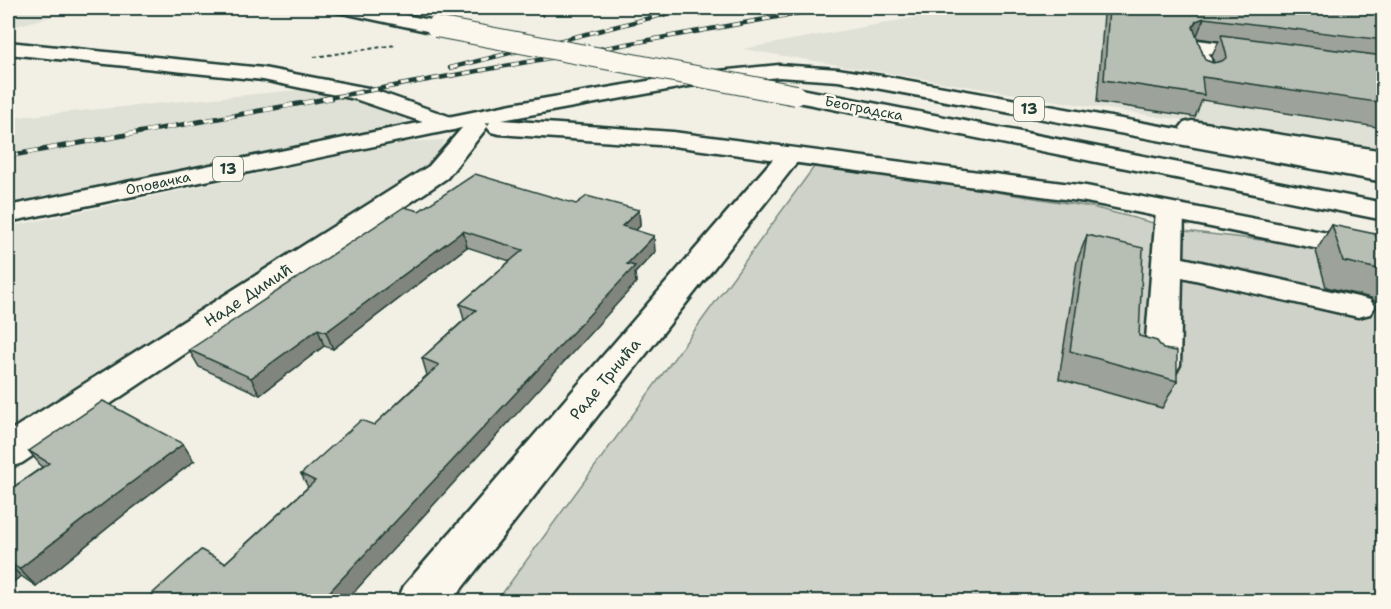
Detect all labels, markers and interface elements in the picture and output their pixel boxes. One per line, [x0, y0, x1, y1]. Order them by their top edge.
street label: Београдска [823, 92, 905, 124]
road number: 13 [1014, 97, 1044, 121]
road number: 13 [213, 157, 243, 181]
street label: Оповачка [124, 167, 192, 199]
street label: Наде Димић [200, 259, 296, 331]
street label: Раде Трнића [565, 334, 645, 424]

